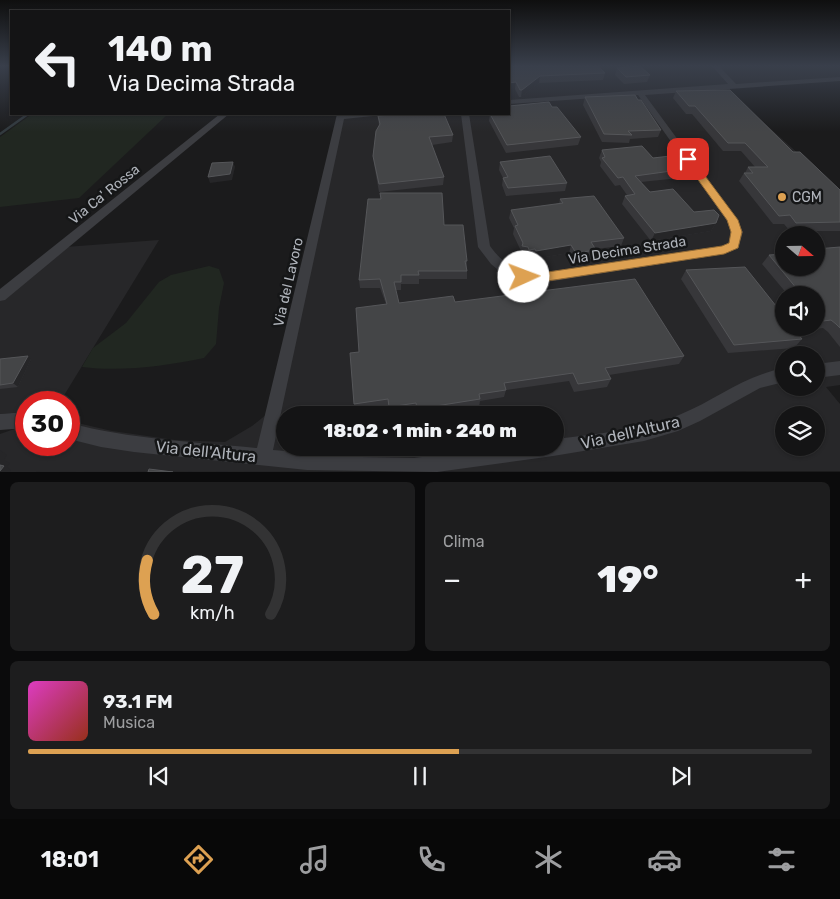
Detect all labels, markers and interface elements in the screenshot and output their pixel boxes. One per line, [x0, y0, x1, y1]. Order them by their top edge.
text: 140 m [108, 28, 213, 70]
icon: left [25, 30, 90, 95]
text: Via Decima Strada [108, 70, 295, 97]
pin [667, 138, 709, 180]
icon: arrive [674, 145, 702, 173]
street label: Via Ca' Rossa [66, 161, 143, 228]
place label: CGM [792, 189, 822, 206]
marker: CGM [776, 191, 788, 203]
north arrow [775, 226, 825, 276]
map controls [775, 226, 825, 456]
street label: Via Decima Strada [567, 233, 687, 268]
street label: Via del Lavoro [270, 236, 307, 328]
position arrow [497, 250, 549, 302]
button: sound [775, 286, 825, 336]
button: search [775, 346, 825, 396]
speed limit sign: 30 [15, 391, 80, 456]
button: layers [775, 406, 825, 456]
street label: Via dell'Altura [579, 412, 681, 453]
text: 18:02 · 1 min · 240 m [323, 419, 517, 442]
street label: Via dell'Altura [155, 437, 257, 466]
text: Clima [443, 532, 484, 551]
text: 27 [181, 544, 244, 606]
text: 19° [597, 556, 658, 602]
text: − [443, 563, 461, 596]
text: + [795, 563, 812, 596]
text: km/h [190, 602, 235, 623]
text: 93.1 FM [103, 690, 173, 713]
text: Musica [103, 713, 155, 732]
icon: previous [145, 762, 173, 790]
icon: pause [406, 762, 434, 790]
icon: next [667, 762, 695, 790]
icon: directions [181, 842, 216, 877]
icon: music [297, 842, 332, 877]
icon: phone [414, 842, 449, 877]
icon: climate [531, 842, 566, 877]
icon: car [647, 842, 682, 877]
icon: filters [764, 842, 799, 877]
text: 18:01 [41, 846, 99, 873]

